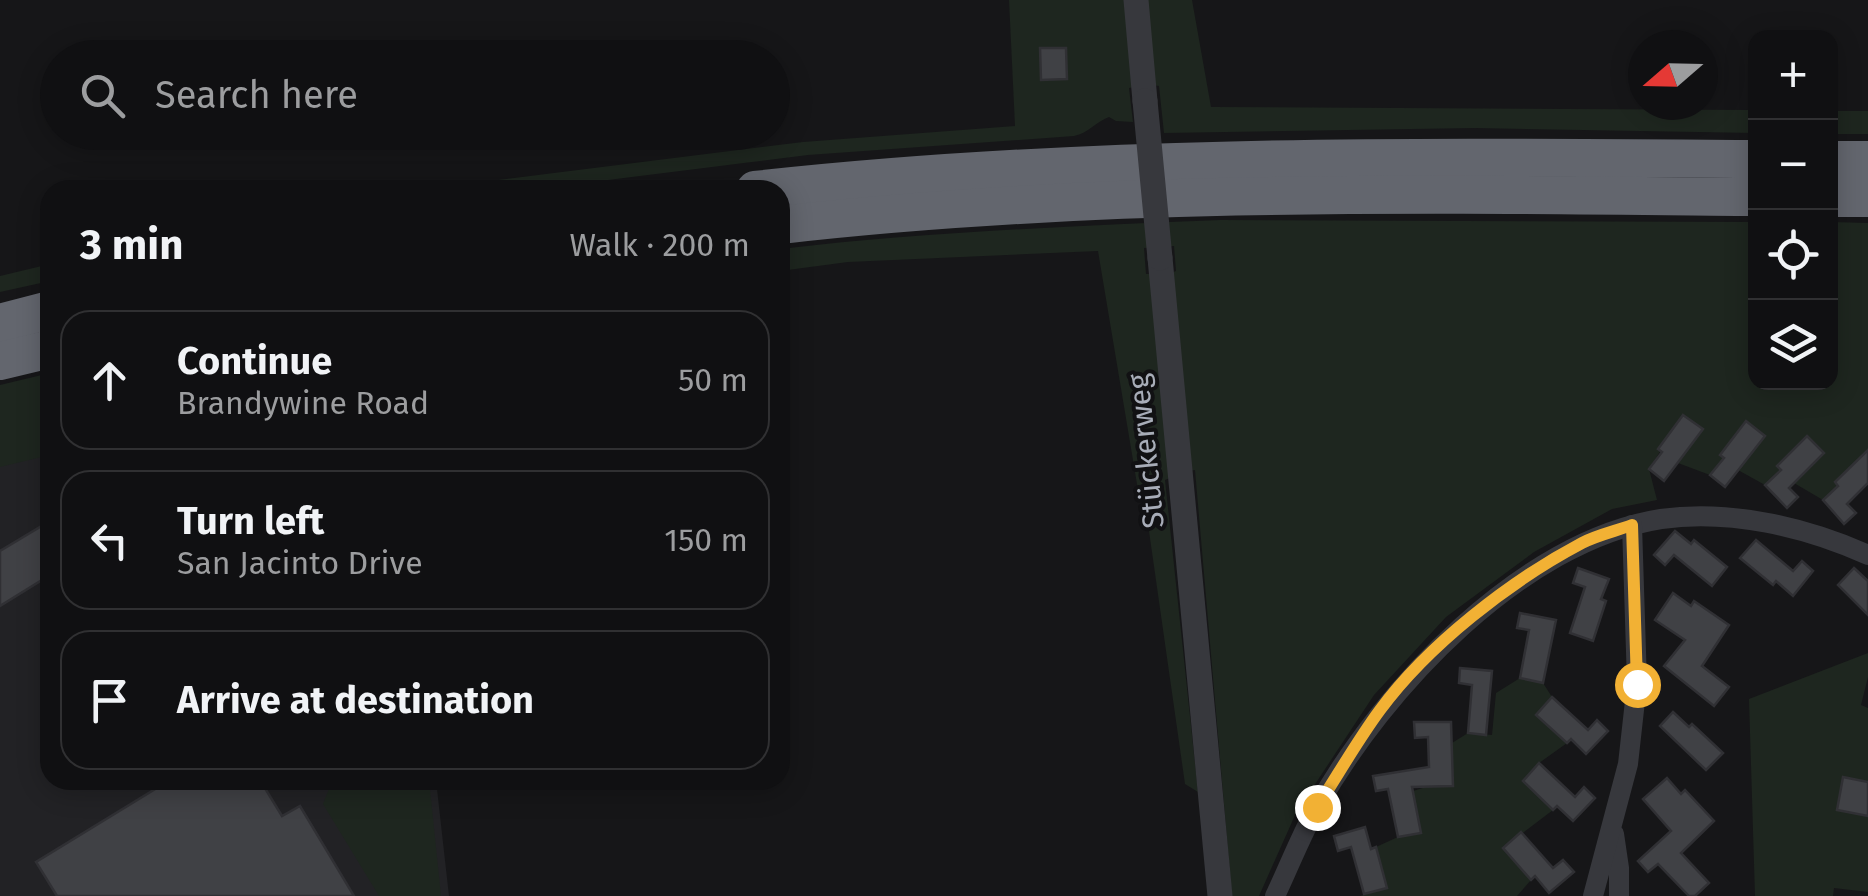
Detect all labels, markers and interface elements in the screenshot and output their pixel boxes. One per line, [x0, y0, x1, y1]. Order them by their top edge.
north arrow [1628, 30, 1718, 120]
map controls [1748, 30, 1838, 390]
button: + [1748, 30, 1838, 120]
search box [40, 40, 790, 150]
icon: search [75, 68, 130, 123]
text: Search here [155, 72, 358, 118]
button: − [1748, 120, 1838, 210]
button: locate [1748, 210, 1838, 300]
text: 3 min [80, 220, 183, 270]
text: Walk · 200 m [570, 226, 750, 264]
button: layers [1748, 300, 1838, 390]
text: Continue [177, 338, 332, 384]
icon: ahead [82, 353, 137, 408]
text: 50 m [678, 361, 748, 399]
street label: Stückerweg [1120, 371, 1172, 530]
text: Brandywine Road [177, 384, 429, 422]
text: Turn left [177, 498, 324, 544]
icon: left [82, 513, 137, 568]
text: 150 m [664, 521, 748, 559]
text: San Jacinto Drive [177, 544, 423, 582]
route start [1615, 662, 1661, 708]
icon: arrive [82, 673, 137, 728]
text: Arrive at destination [177, 677, 534, 723]
route end [1295, 785, 1341, 831]

